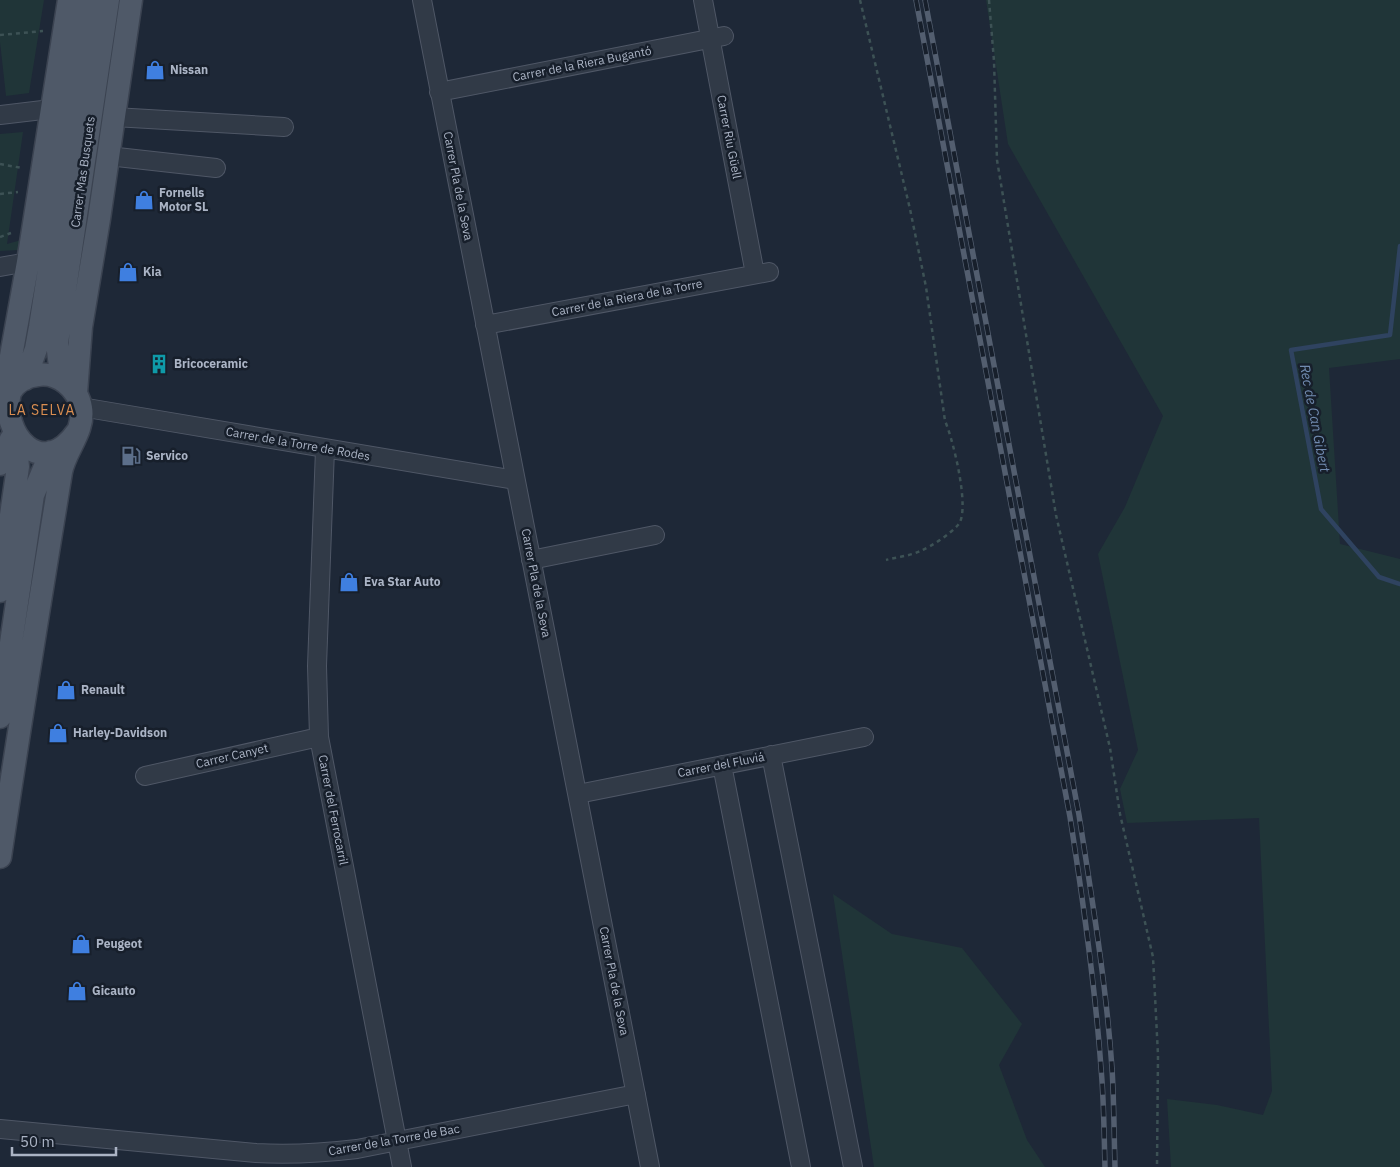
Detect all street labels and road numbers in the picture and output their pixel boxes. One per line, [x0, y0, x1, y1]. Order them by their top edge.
street label: Carrer de la Riera Bugantó [511, 43, 653, 84]
street label: Carrer Riu Güell [714, 94, 745, 180]
street label: Carrer Mas Busquets [67, 115, 98, 229]
street label: Carrer Pla de la Seva [441, 130, 477, 242]
street label: Carrer de la Riera de la Torre [550, 275, 704, 319]
street label: Carrer de la Torre de Rodes [225, 423, 372, 464]
street label: Carrer Pla de la Seva [519, 527, 555, 639]
street label: Carrer Canyet [194, 740, 270, 771]
street label: Carrer del Fluviá [676, 749, 766, 780]
street label: Carrer del Ferrocarril [315, 753, 352, 866]
street label: Carrer Pla de la Seva [597, 925, 633, 1037]
street label: Carrer de la Torre de Bac [327, 1121, 461, 1158]

